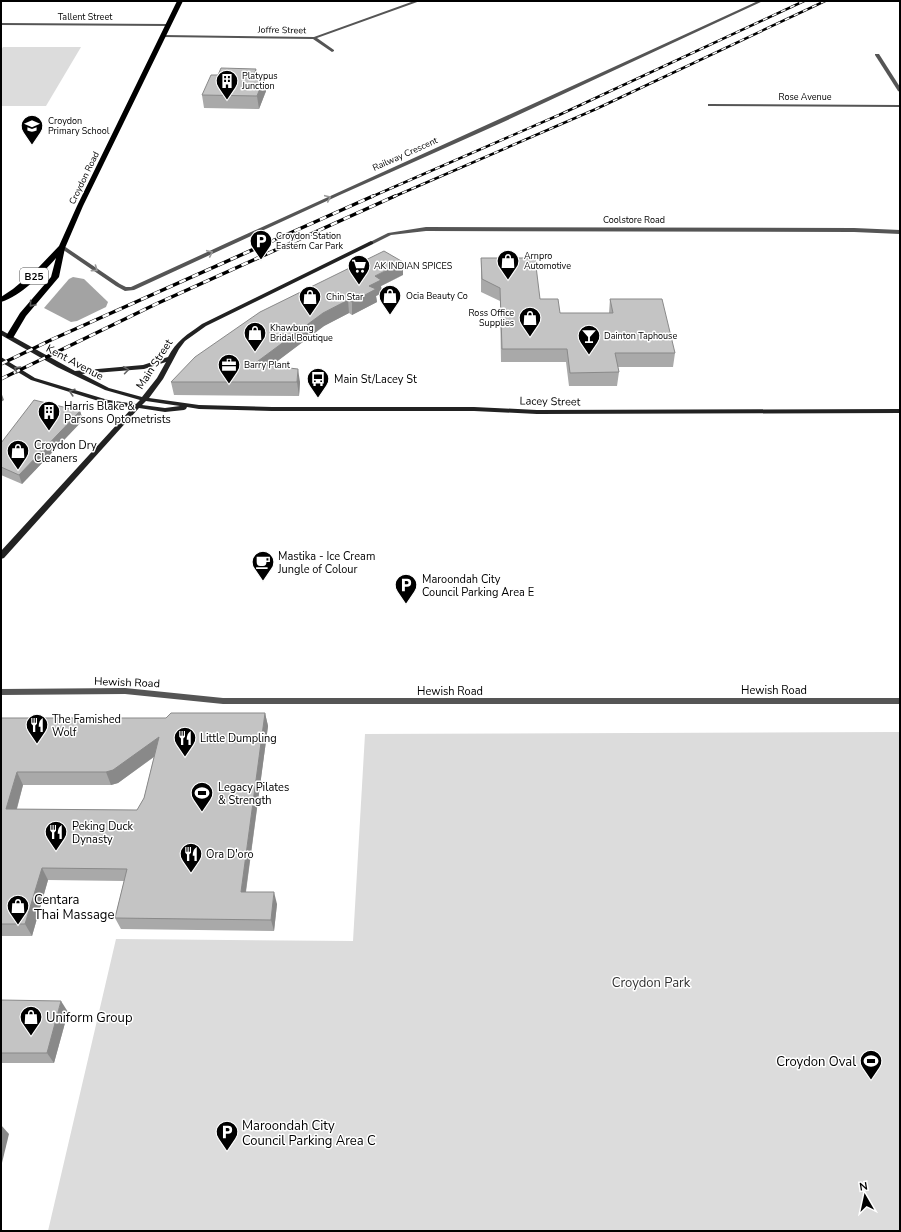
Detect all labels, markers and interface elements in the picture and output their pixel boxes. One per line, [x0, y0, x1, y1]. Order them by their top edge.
street label: Tallent Street [58, 11, 113, 23]
street label: Joffre Street [257, 24, 307, 36]
building icon: Platypus Junction [214, 68, 240, 101]
place label: Platypus Junction [241, 70, 278, 92]
street label: Rose Avenue [779, 91, 832, 103]
school or university icon: Croydon Primary School [19, 113, 45, 146]
place label: Croydon Primary School [48, 115, 110, 137]
street label: Railway Crescent [371, 134, 440, 174]
street label: Croydon Road [66, 150, 102, 206]
one-way arrow [324, 195, 332, 203]
street label: Coolstore Road [603, 214, 665, 226]
parking icon: Croydon Station Eastern Car Park [248, 228, 274, 261]
place label: Croydon Station Eastern Car Park [276, 230, 343, 252]
shop icon: Arnpro Automotive [495, 248, 521, 281]
one-way arrow [206, 250, 214, 258]
place label: Arnpro Automotive [524, 250, 571, 272]
supermarket icon: AK INDIAN SPICES [346, 253, 372, 286]
place label: AK INDIAN SPICES [374, 260, 453, 272]
one-way arrow [90, 264, 97, 271]
road number: B25 [20, 268, 48, 284]
shop icon: Ocia Beauty Co [377, 283, 403, 316]
shop icon: Chin Star [297, 284, 323, 317]
place label: Ocia Beauty Co [406, 290, 468, 302]
place label: Chin Star [326, 291, 364, 303]
one-way arrow [29, 300, 36, 307]
shop icon: Ross Office Supplies [517, 305, 543, 338]
place label: Ross Office Supplies [468, 307, 514, 329]
shop icon: Khawbung Bridal Boutique [242, 320, 268, 353]
place label: Khawbung Bridal Boutique [270, 322, 333, 344]
bar icon: Dainton Taphouse [576, 323, 602, 356]
place label: Dainton Taphouse [604, 330, 677, 342]
street label: Main Street [133, 336, 176, 392]
street label: Kent Avenue [43, 341, 106, 384]
office icon: Barry Plant [216, 352, 242, 385]
place label: Barry Plant [244, 359, 291, 371]
one-way arrow [123, 366, 129, 375]
bus stop icon: Main St/Lacey St [305, 366, 331, 399]
one-way arrow [14, 367, 21, 374]
place label: Main St/Lacey St [334, 372, 417, 387]
one-way arrow [69, 388, 76, 397]
street label: Lacey Street [519, 393, 581, 410]
building icon: Harris Blake & Parsons Optometrists [36, 399, 62, 432]
place label: Harris Blake & Parsons Optometrists [64, 399, 171, 427]
shop icon: Croydon Dry Cleaners [5, 438, 31, 471]
place label: Croydon Dry Cleaners [34, 438, 97, 466]
cafe icon: Mastika - Ice Cream Jungle of Colour [250, 549, 276, 582]
place label: Mastika - Ice Cream Jungle of Colour [277, 549, 375, 577]
parking icon: Maroondah City Council Parking Area E [393, 572, 419, 605]
place label: Maroondah City Council Parking Area E [422, 572, 534, 600]
street label: Hewish Road [94, 674, 160, 691]
street label: Hewish Road [741, 683, 807, 698]
street label: Hewish Road [417, 684, 483, 699]
restaurant icon: The Famished Wolf [24, 712, 50, 745]
place label: The Famished Wolf [52, 712, 121, 740]
restaurant icon: Little Dumpling [172, 725, 198, 758]
place label: Little Dumpling [200, 731, 277, 746]
sports icon: Legacy Pilates & Strength [189, 780, 215, 813]
place label: Legacy Pilates & Strength [218, 780, 289, 808]
restaurant icon: Peking Duck Dynasty [43, 819, 69, 852]
place label: Peking Duck Dynasty [72, 819, 134, 847]
restaurant icon: Ora D'oro [178, 841, 204, 874]
place label: Ora D'oro [206, 847, 254, 862]
place label: Centara Thai Massage [34, 891, 114, 924]
shop icon: Centara Thai Massage [5, 893, 31, 926]
park label: Croydon Park [612, 974, 691, 992]
shop icon: Uniform Group [18, 1004, 44, 1037]
place label: Uniform Group [46, 1009, 132, 1027]
sports icon: Croydon Oval [858, 1048, 884, 1081]
place label: Croydon Oval [776, 1053, 856, 1071]
place label: Maroondah City Council Parking Area C [242, 1117, 376, 1150]
parking icon: Maroondah City Council Parking Area C [214, 1119, 240, 1152]
north arrow [845, 1176, 885, 1216]
text: N [858, 1179, 869, 1195]

